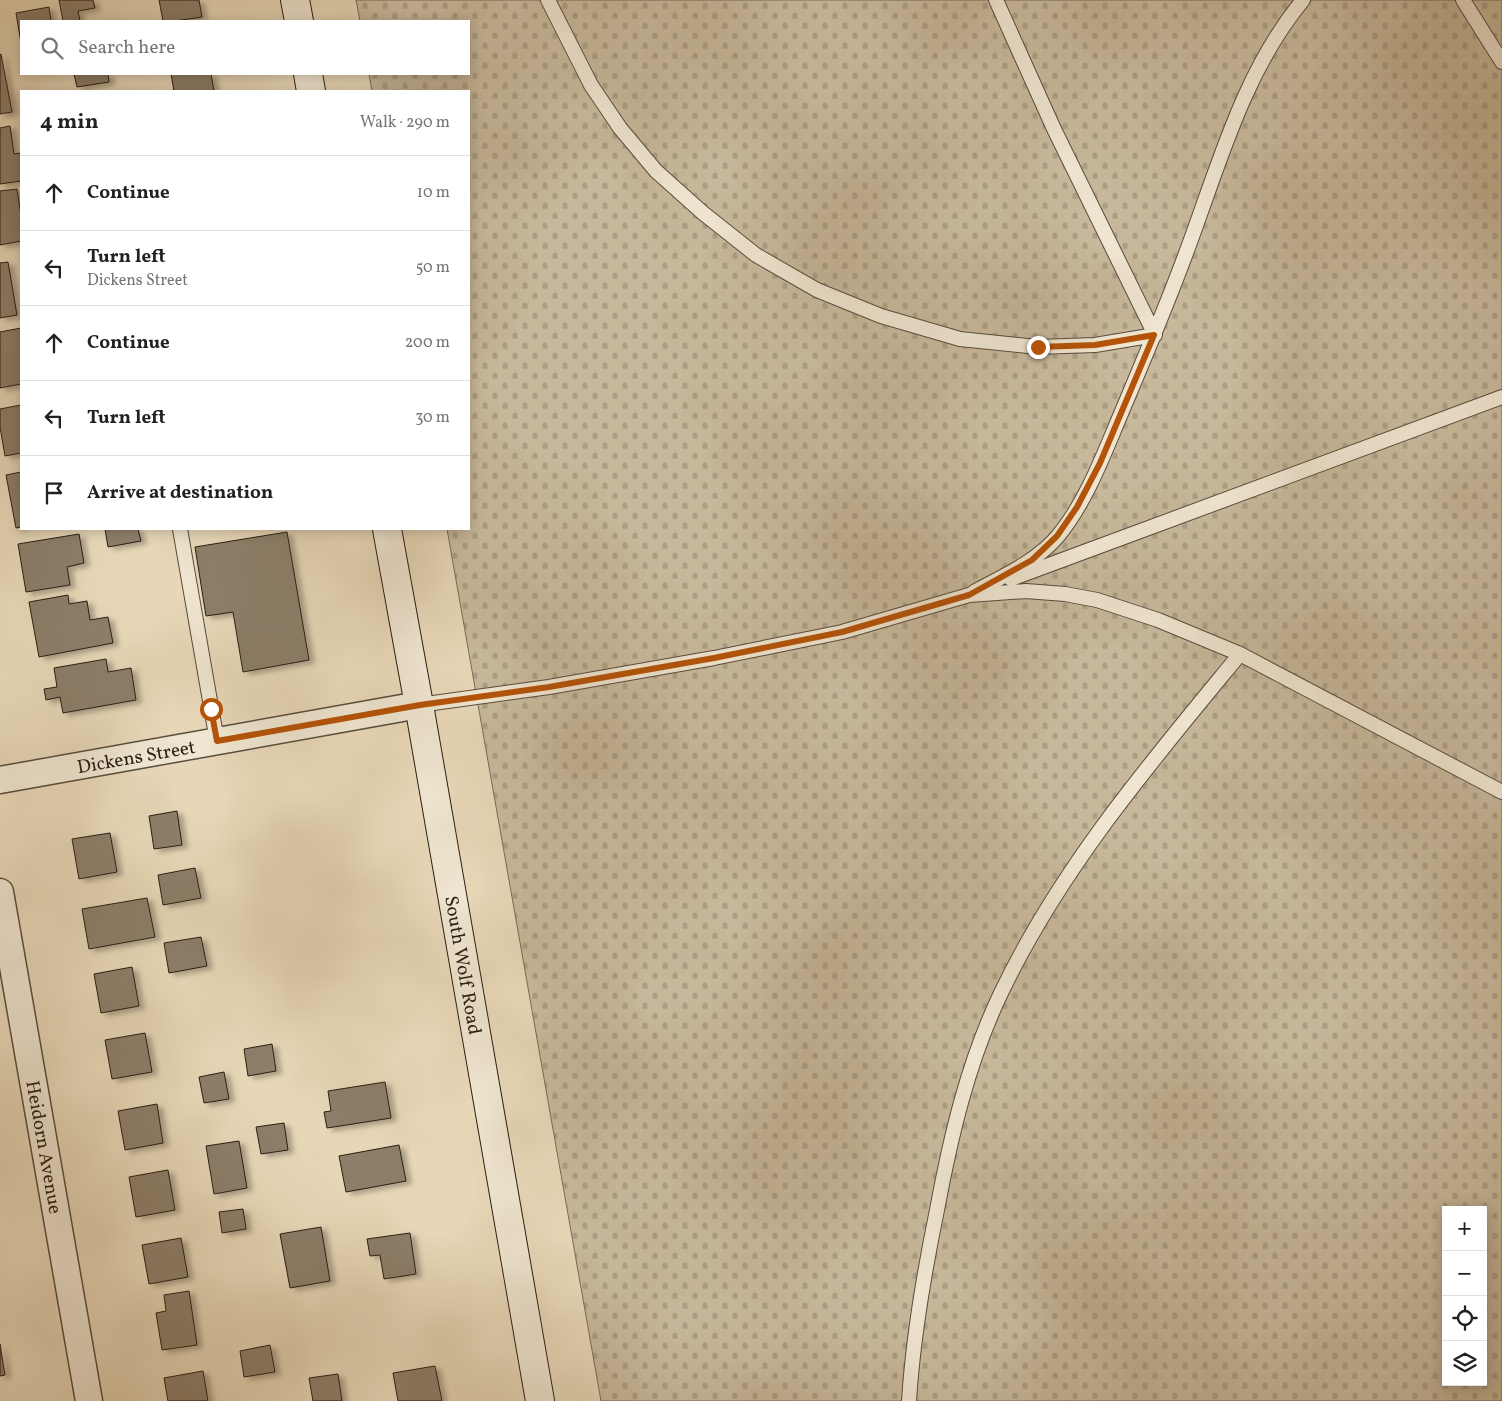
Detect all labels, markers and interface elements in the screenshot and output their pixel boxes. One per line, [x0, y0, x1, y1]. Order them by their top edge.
search box [20, 20, 470, 75]
icon: search [38, 34, 66, 62]
text: Search here [78, 35, 175, 61]
text: 4 min [40, 108, 99, 137]
text: Walk · 290 m [360, 112, 450, 134]
icon: ahead [40, 179, 68, 207]
text: Continue [87, 180, 170, 206]
text: 10 m [417, 182, 450, 204]
text: Turn left [87, 244, 166, 270]
icon: left [40, 254, 68, 282]
text: 50 m [416, 257, 450, 279]
text: Dickens Street [87, 270, 188, 292]
icon: ahead [40, 329, 68, 357]
text: Continue [87, 330, 170, 356]
text: 200 m [405, 332, 450, 354]
route end [1027, 336, 1050, 359]
icon: left [40, 404, 68, 432]
text: Turn left [87, 405, 166, 431]
text: 30 m [415, 407, 450, 429]
icon: arrive [40, 479, 68, 507]
text: Arrive at destination [87, 480, 273, 506]
route start [200, 698, 223, 721]
street label: Dickens Street [75, 735, 198, 781]
street label: South Wolf Road [437, 894, 487, 1037]
street label: Heidorn Avenue [18, 1079, 68, 1216]
map controls [1442, 1206, 1487, 1386]
button: + [1442, 1206, 1487, 1251]
button: − [1442, 1251, 1487, 1296]
button: locate [1442, 1296, 1487, 1341]
button: layers [1442, 1341, 1487, 1386]

